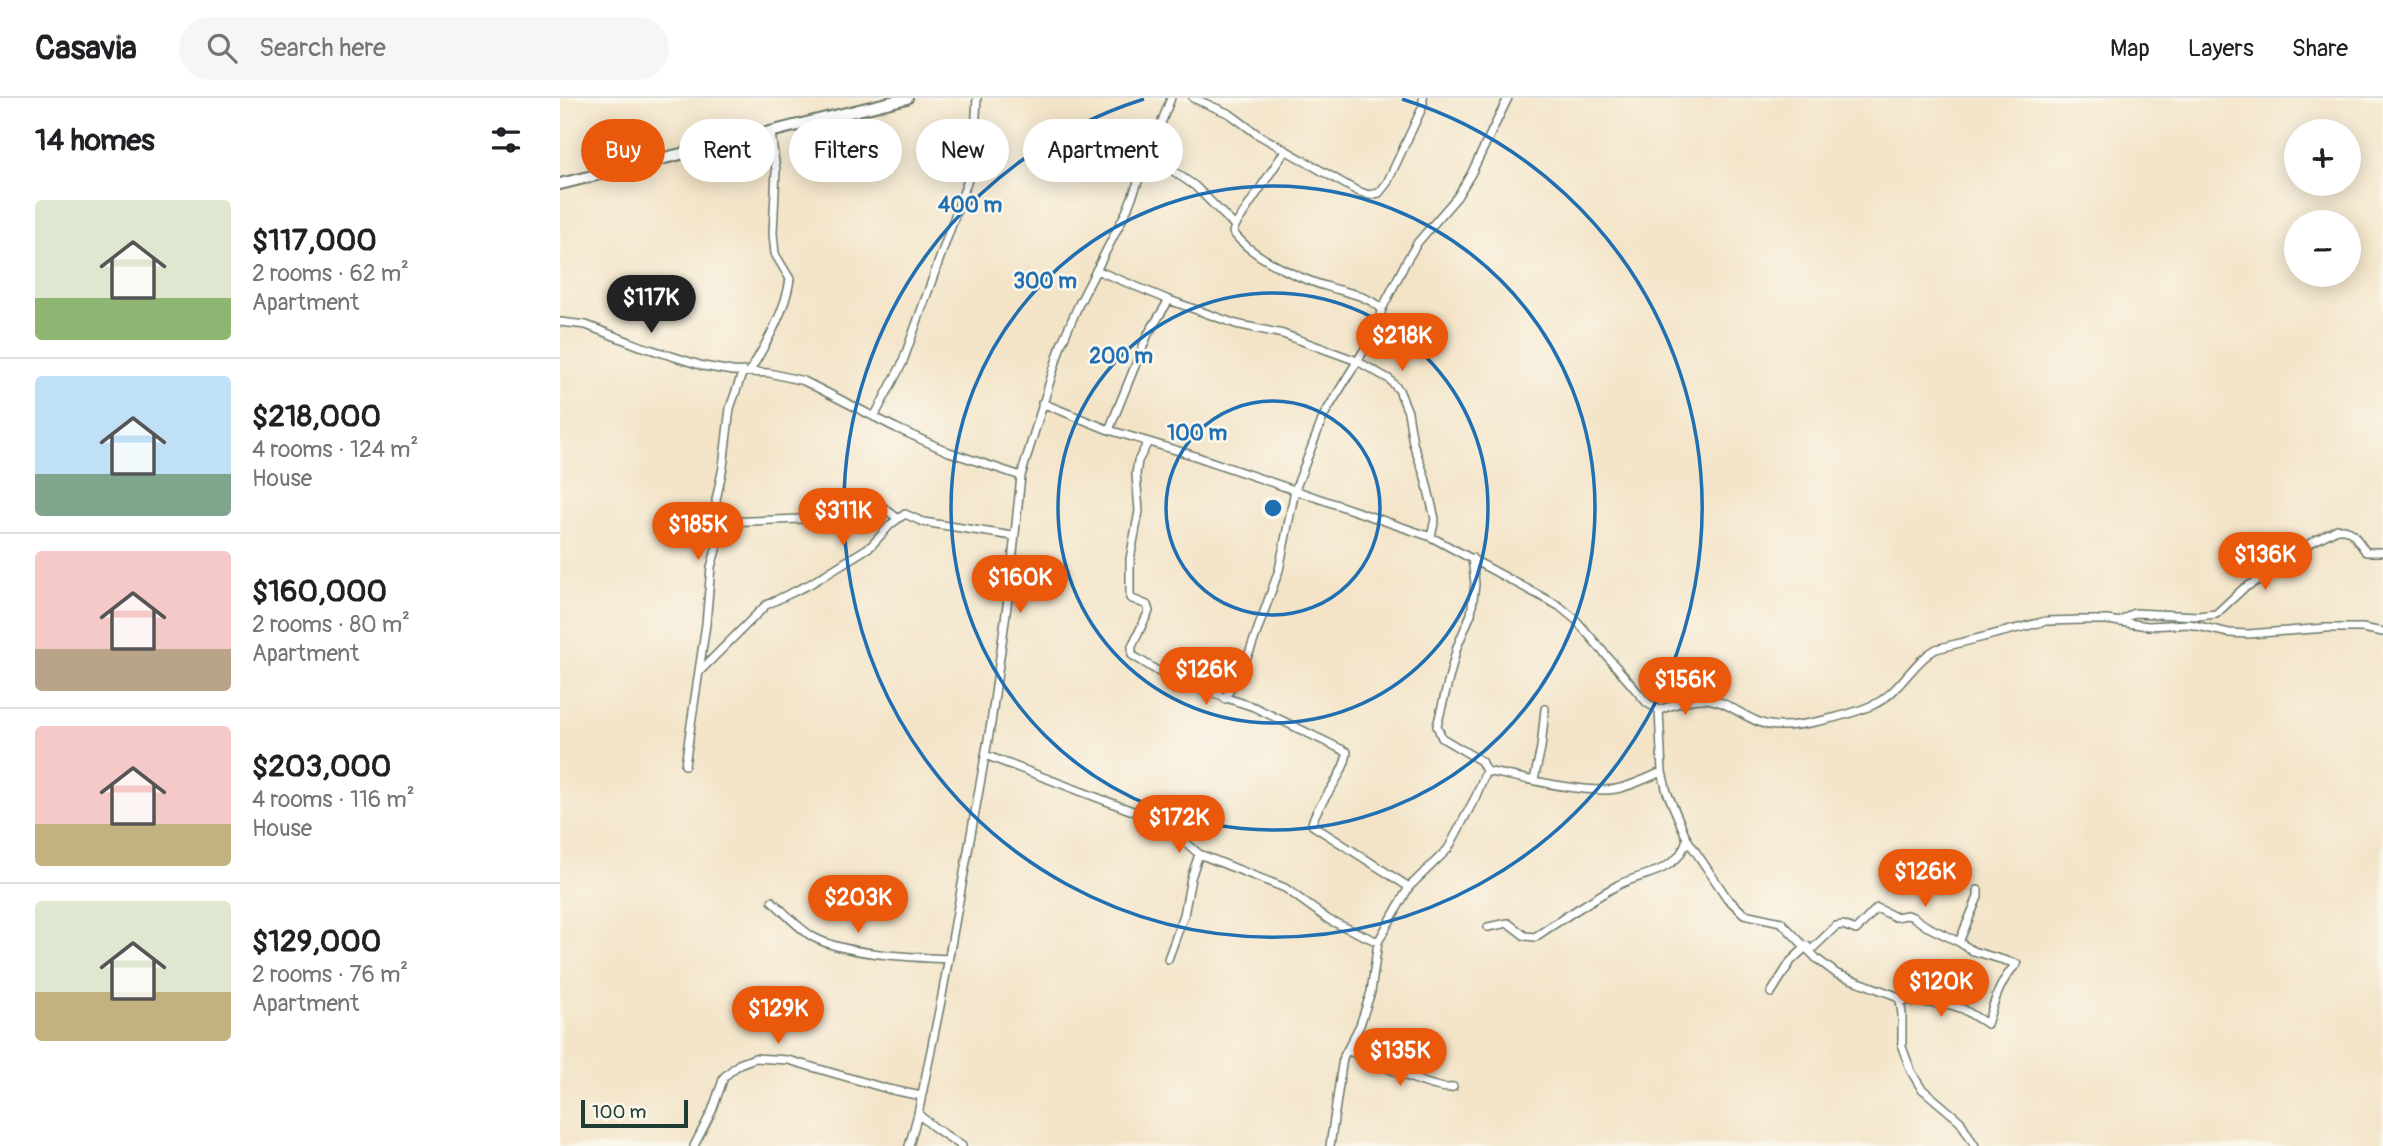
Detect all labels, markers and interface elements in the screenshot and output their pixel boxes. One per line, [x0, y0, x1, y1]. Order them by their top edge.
search box [179, 17, 669, 80]
text: Casavia [35, 28, 137, 69]
icon: search [203, 29, 241, 67]
text: Search here [259, 32, 386, 64]
text: Map [2110, 34, 2150, 63]
text: Layers [2188, 34, 2254, 63]
text: Share [2292, 34, 2348, 63]
chip: Buy [581, 119, 665, 182]
chip: Rent [679, 119, 775, 182]
chip: Filters [789, 119, 902, 182]
chip: New [916, 119, 1009, 182]
chip: Apartment [1023, 119, 1183, 182]
map controls [2284, 119, 2361, 287]
button: + [2284, 119, 2361, 196]
icon: filters [487, 121, 525, 159]
text: 14 homes [35, 122, 155, 159]
text: 400 m [938, 192, 1002, 219]
button: − [2284, 210, 2361, 287]
text: $117,000 [252, 222, 377, 259]
icon: home [91, 228, 175, 312]
text: 2 rooms · 62 m² [252, 259, 409, 288]
text: 300 m [1013, 268, 1077, 295]
pin: $117K [602, 275, 700, 335]
text: $117K [623, 283, 679, 312]
text: Apartment [252, 288, 359, 317]
pin: $218K [1353, 314, 1451, 373]
text: $218K [1372, 321, 1432, 350]
text: 200 m [1089, 343, 1153, 370]
text: $218,000 [252, 398, 381, 435]
icon: home [91, 404, 175, 488]
text: 100 m [1167, 420, 1227, 447]
text: 4 rooms · 124 m² [252, 435, 418, 464]
text: House [252, 464, 312, 493]
pin: $311K [794, 489, 892, 548]
text: $311K [814, 496, 872, 525]
centre of rings [1261, 496, 1285, 520]
pin: $185K [649, 503, 747, 562]
text: $185K [668, 510, 728, 539]
pin: $136K [2216, 532, 2314, 592]
text: $136K [2234, 540, 2296, 569]
pin: $160K [971, 556, 1069, 615]
text: $160K [988, 563, 1052, 592]
text: $160,000 [252, 573, 387, 610]
icon: home [91, 579, 175, 663]
text: 2 rooms · 80 m² [252, 610, 410, 639]
text: Apartment [252, 639, 359, 668]
pin: $126K [1157, 648, 1255, 707]
text: $126K [1175, 655, 1237, 684]
pin: $156K [1636, 658, 1734, 717]
text: $156K [1654, 665, 1716, 694]
text: $203,000 [252, 748, 391, 785]
icon: home [91, 754, 175, 838]
text: 4 rooms · 116 m² [252, 785, 415, 814]
pin: $172K [1130, 796, 1228, 855]
text: $172K [1149, 803, 1209, 832]
text: House [252, 814, 312, 843]
pin: $126K [1876, 850, 1974, 909]
text: $126K [1894, 857, 1956, 886]
pin: $203K [809, 876, 907, 935]
text: $203K [824, 883, 892, 912]
text: $129,000 [252, 923, 381, 960]
icon: home [91, 929, 175, 1013]
text: 2 rooms · 76 m² [252, 960, 408, 989]
pin: $120K [1892, 960, 1990, 1019]
text: $120K [1909, 967, 1973, 996]
pin: $129K [729, 986, 827, 1046]
text: Apartment [252, 989, 359, 1018]
text: $129K [748, 994, 808, 1023]
pin: $135K [1351, 1028, 1449, 1088]
text: $135K [1370, 1036, 1430, 1065]
scale bar [581, 1097, 688, 1129]
text: 100 m [592, 1100, 646, 1124]

